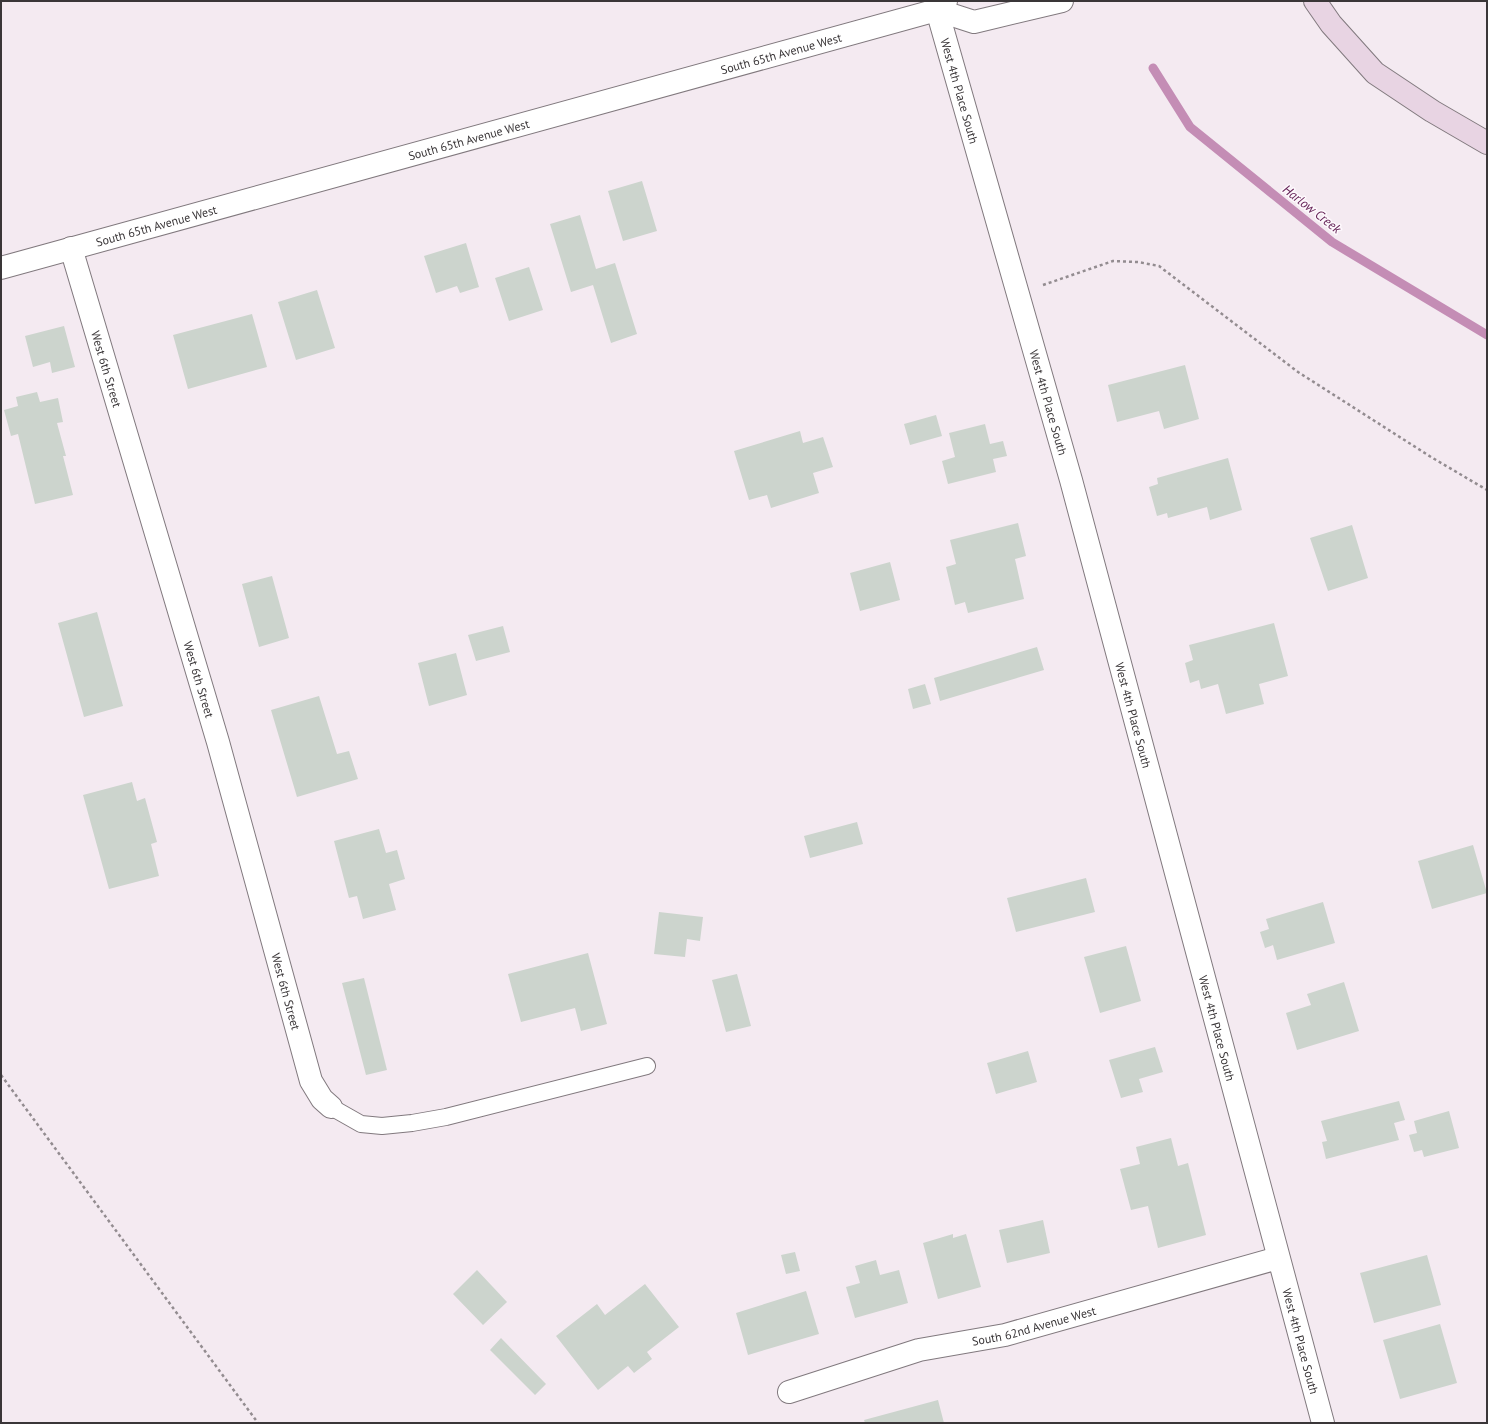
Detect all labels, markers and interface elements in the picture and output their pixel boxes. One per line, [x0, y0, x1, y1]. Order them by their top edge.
street label: South 65th Avenue West [719, 29, 843, 77]
street label: West 4th Place South [938, 36, 982, 145]
street label: South 65th Avenue West [406, 115, 531, 163]
water label: Harlow Creek [1279, 181, 1346, 238]
street label: South 65th Avenue West [94, 201, 218, 249]
street label: West 6th Street [88, 329, 125, 409]
street label: West 4th Place South [1027, 348, 1071, 457]
street label: West 6th Street [181, 639, 218, 719]
street label: West 4th Place South [1112, 660, 1155, 770]
street label: West 6th Street [269, 951, 304, 1031]
street label: West 4th Place South [1196, 973, 1239, 1083]
street label: West 4th Place South [1280, 1287, 1322, 1396]
street label: South 62nd Avenue West [971, 1302, 1097, 1348]

